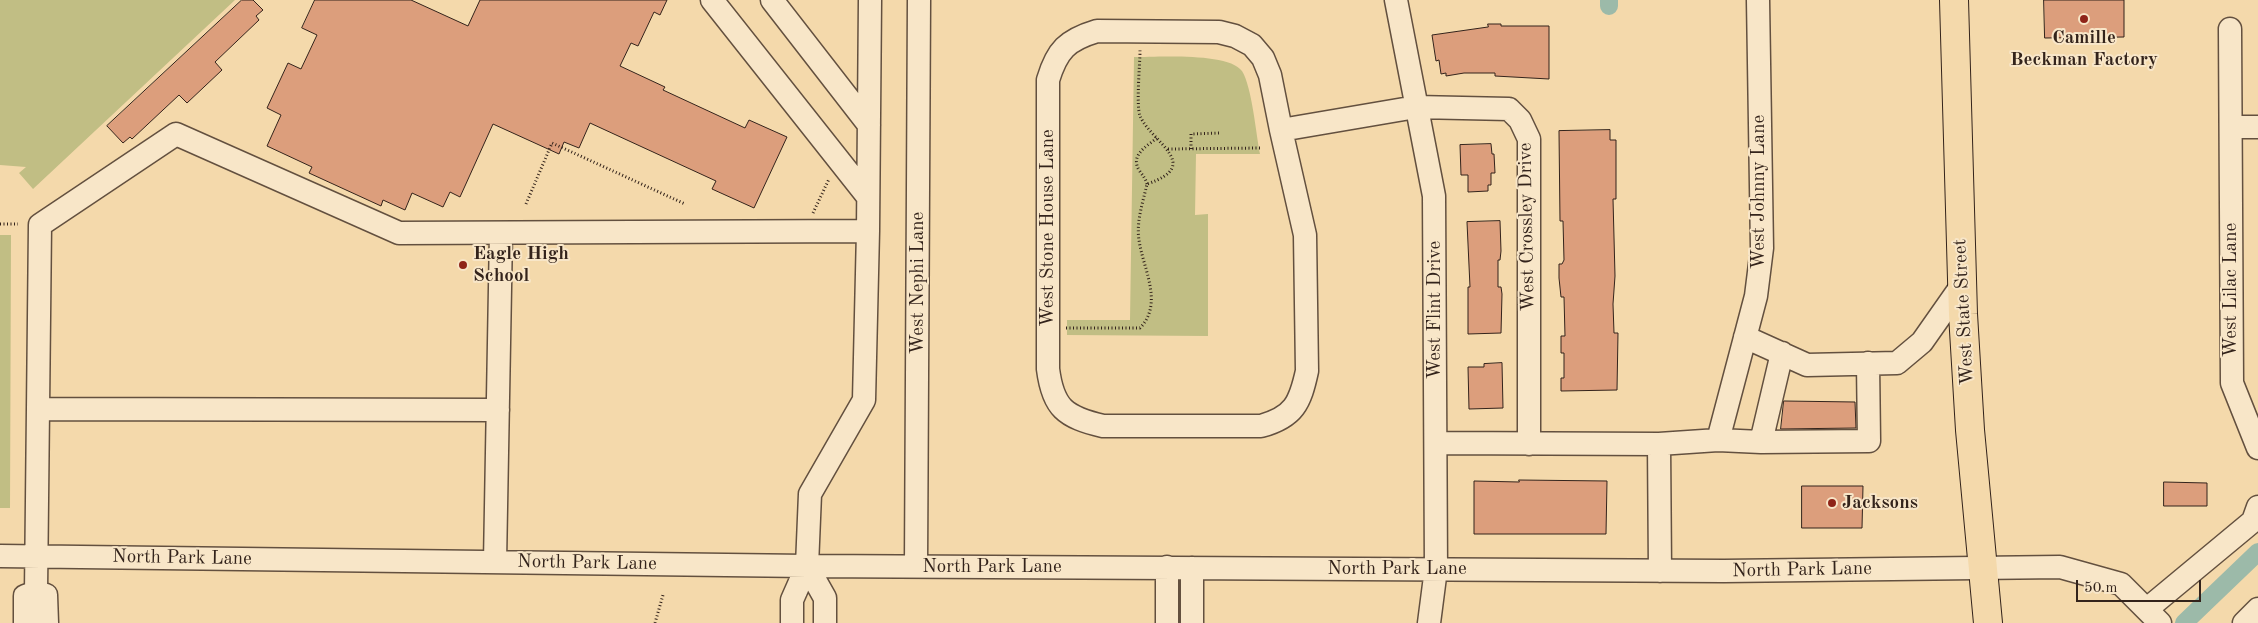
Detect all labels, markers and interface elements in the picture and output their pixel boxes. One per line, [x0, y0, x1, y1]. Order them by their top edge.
marker: Camille Beckman Factory [2078, 13, 2090, 25]
place label: Camille Beckman Factory [2010, 27, 2158, 71]
street label: West Johnny Lane [1748, 115, 1770, 269]
street label: West Stone House Lane [1037, 129, 1059, 327]
street label: West Crossley Drive [1514, 142, 1540, 312]
street label: West Nephi Lane [907, 212, 929, 354]
street label: West Lilac Lane [2220, 223, 2242, 357]
street label: West State Street [1949, 238, 1979, 386]
street label: West Flint Drive [1424, 241, 1446, 379]
place label: Eagle High School [473, 243, 569, 287]
marker: Eagle High School [457, 259, 469, 271]
place label: Jacksons [1842, 492, 1918, 514]
marker: Jacksons [1826, 497, 1838, 509]
street label: North Park Lane [112, 545, 252, 571]
street label: North Park Lane [517, 550, 657, 576]
street label: North Park Lane [922, 556, 1062, 578]
street label: North Park Lane [1732, 557, 1872, 583]
street label: North Park Lane [1327, 558, 1467, 580]
scale bar [2078, 570, 2203, 602]
text: 50 m [2084, 581, 2118, 596]

